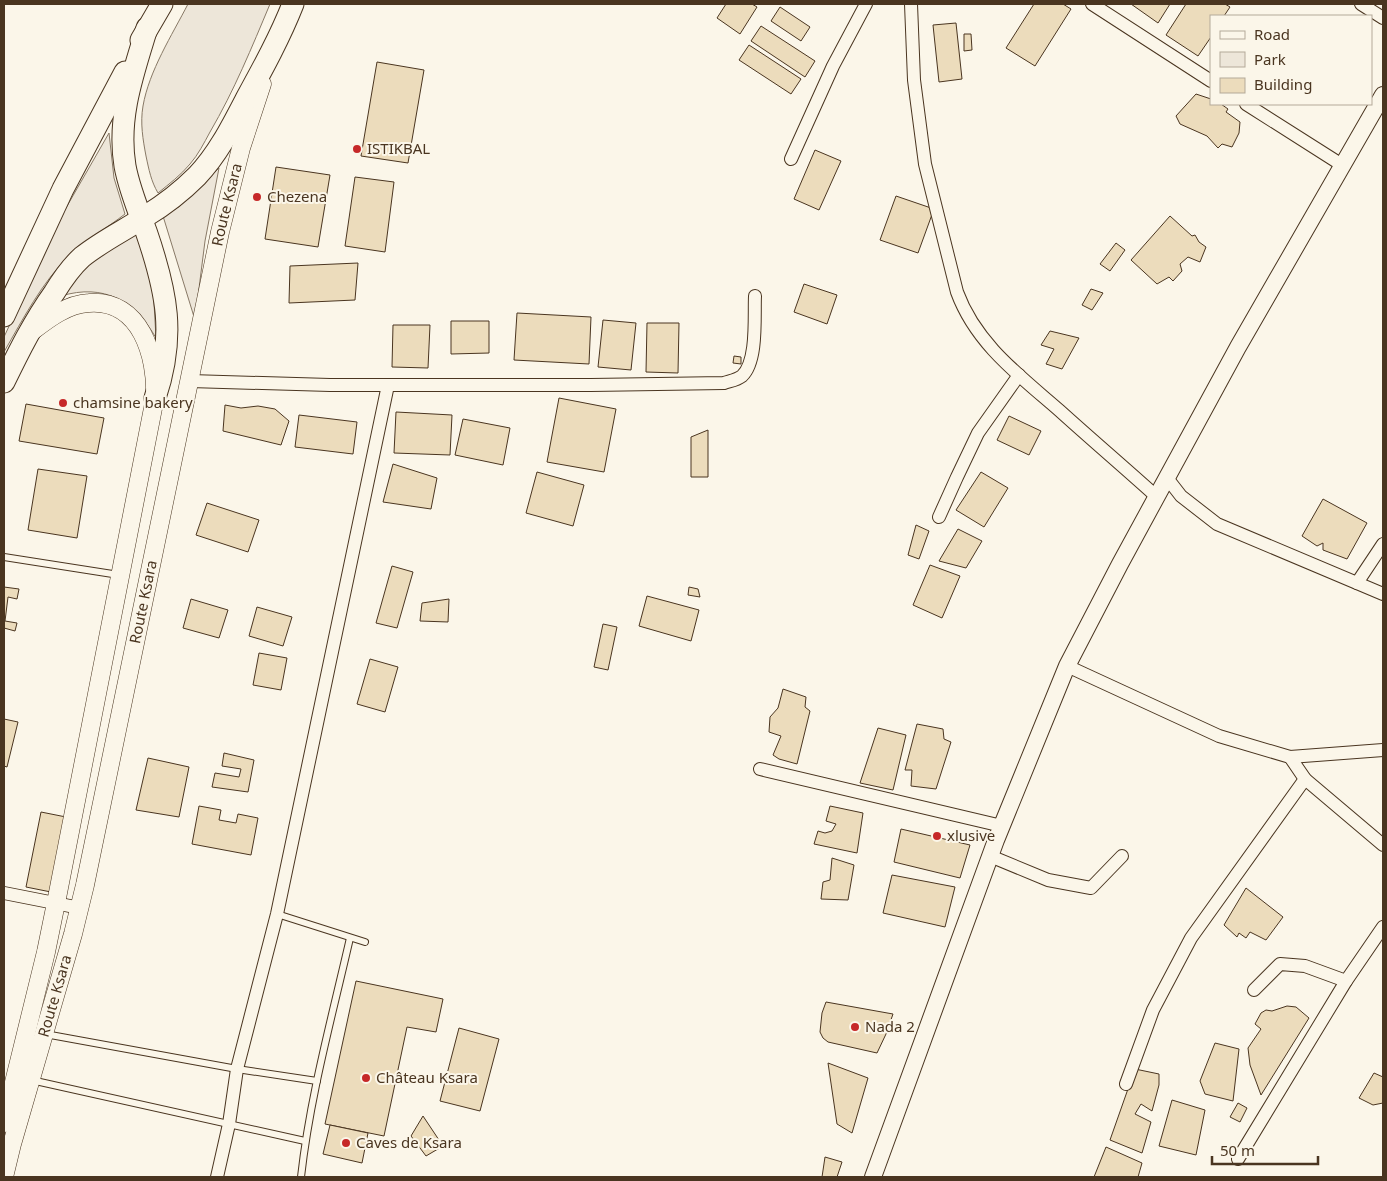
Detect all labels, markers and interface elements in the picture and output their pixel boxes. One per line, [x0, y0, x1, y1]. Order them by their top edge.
legend [1210, 15, 1372, 105]
text: Road [1254, 24, 1290, 44]
text: Park [1254, 49, 1286, 69]
text: Building [1254, 74, 1312, 94]
place label: ISTIKBAL [367, 138, 430, 158]
marker: ISTIKBAL [351, 143, 363, 155]
street label: Route Ksara [206, 161, 246, 248]
place label: Chezena [267, 186, 327, 206]
marker: Chezena [251, 191, 263, 203]
place label: chamsine bakery [73, 392, 193, 412]
marker: chamsine bakery [57, 397, 69, 409]
street label: Route Ksara [124, 558, 161, 645]
place label: xlusive [947, 825, 995, 845]
marker: xlusive [931, 830, 943, 842]
street label: Route Ksara [33, 952, 75, 1039]
place label: Nada 2 [865, 1016, 915, 1036]
marker: Nada 2 [849, 1021, 861, 1033]
place label: Château Ksara [376, 1067, 478, 1087]
marker: Château Ksara [360, 1072, 372, 1084]
place label: Caves de Ksara [356, 1132, 462, 1152]
scale bar [1212, 1134, 1318, 1166]
marker: Caves de Ksara [340, 1137, 352, 1149]
text: 50 m [1220, 1140, 1255, 1160]

